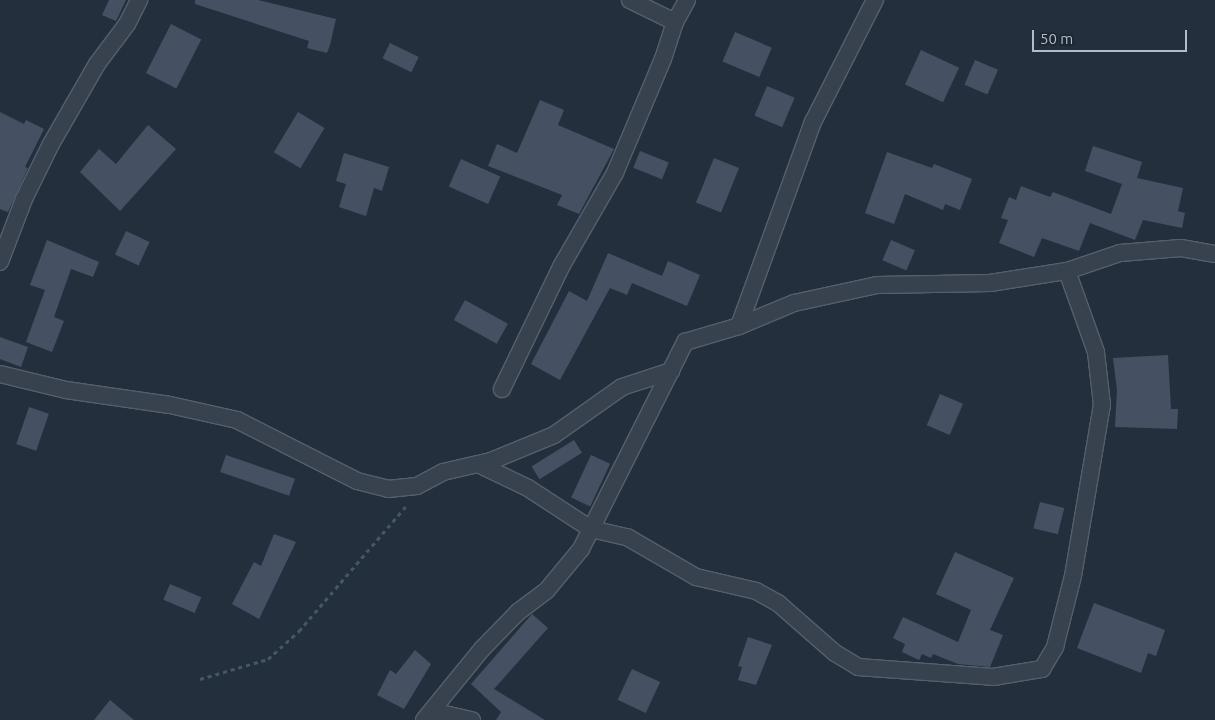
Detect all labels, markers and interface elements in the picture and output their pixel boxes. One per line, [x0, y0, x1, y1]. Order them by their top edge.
scale bar [1035, 20, 1190, 52]
text: 50 m [1040, 30, 1073, 47]

